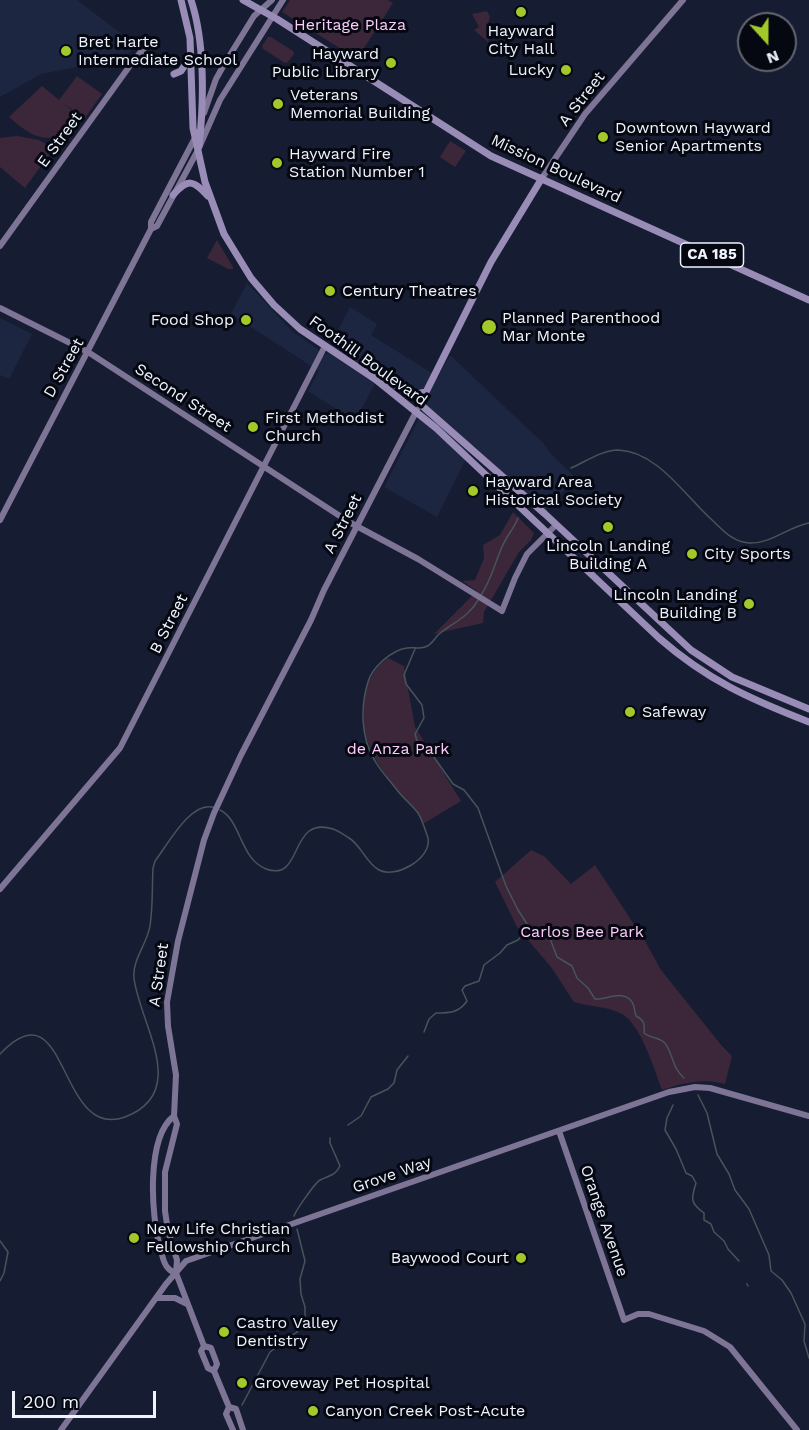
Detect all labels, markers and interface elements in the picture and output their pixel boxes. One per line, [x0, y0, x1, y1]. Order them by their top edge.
marker: Hayward City Hall [514, 5, 528, 19]
north arrow [737, 12, 797, 72]
park label: Heritage Plaza [294, 15, 406, 35]
place label: Hayward City Hall [487, 21, 555, 59]
place label: Bret Harte Intermediate School [78, 32, 237, 70]
marker: Bret Harte Intermediate School [59, 44, 73, 58]
place label: Hayward Public Library [272, 44, 379, 82]
text: N [764, 46, 782, 68]
marker: Hayward Public Library [384, 56, 398, 70]
place label: Lucky [508, 60, 554, 80]
marker: Lucky [559, 63, 573, 77]
street label: A Street [555, 68, 609, 130]
place label: Veterans Memorial Building [290, 85, 430, 123]
marker: Veterans Memorial Building [271, 97, 285, 111]
street label: E Street [33, 109, 87, 171]
place label: Downtown Hayward Senior Apartments [615, 118, 771, 156]
street label: Mission Boulevard [488, 130, 624, 208]
marker: Downtown Hayward Senior Apartments [596, 130, 610, 144]
place label: Hayward Fire Station Number 1 [289, 144, 425, 182]
marker: Hayward Fire Station Number 1 [270, 156, 284, 170]
road number: CA 185 [680, 243, 744, 267]
place label: Century Theatres [342, 281, 477, 301]
marker: Century Theatres [323, 284, 337, 298]
place label: Planned Parenthood Mar Monte [502, 308, 660, 346]
place label: Food Shop [151, 310, 234, 330]
street label: Foothill Boulevard [305, 312, 431, 410]
marker: Food Shop [239, 313, 253, 327]
marker: Planned Parenthood Mar Monte [480, 318, 498, 336]
street label: D Street [40, 335, 88, 401]
street label: Second Street [131, 360, 235, 436]
place label: First Methodist Church [265, 408, 384, 446]
marker: First Methodist Church [246, 420, 260, 434]
place label: Hayward Area Historical Society [485, 472, 622, 510]
marker: Hayward Area Historical Society [466, 484, 480, 498]
street label: A Street [320, 491, 366, 557]
marker: Lincoln Landing Building A [601, 520, 615, 534]
place label: Lincoln Landing Building A [546, 536, 670, 574]
place label: City Sports [704, 544, 791, 564]
marker: City Sports [685, 547, 699, 561]
place label: Lincoln Landing Building B [613, 585, 737, 623]
street label: B Street [146, 591, 192, 657]
marker: Lincoln Landing Building B [742, 597, 756, 611]
place label: Safeway [642, 702, 706, 722]
marker: Safeway [623, 705, 637, 719]
park label: de Anza Park [347, 739, 449, 759]
park label: Carlos Bee Park [520, 922, 644, 942]
street label: A Street [145, 942, 173, 1008]
street label: Grove Way [350, 1153, 434, 1197]
street label: Orange Avenue [576, 1163, 632, 1279]
place label: New Life Christian Fellowship Church [146, 1219, 290, 1257]
marker: New Life Christian Fellowship Church [127, 1231, 141, 1245]
place label: Baywood Court [391, 1248, 509, 1268]
marker: Baywood Court [514, 1251, 528, 1265]
place label: Castro Valley Dentistry [236, 1313, 338, 1351]
marker: Castro Valley Dentistry [217, 1325, 231, 1339]
place label: Groveway Pet Hospital [254, 1373, 430, 1393]
marker: Groveway Pet Hospital [235, 1376, 249, 1390]
scale bar [15, 1379, 159, 1417]
text: 200 m [23, 1391, 79, 1412]
place label: Canyon Creek Post-Acute [325, 1401, 525, 1421]
marker: Canyon Creek Post-Acute [306, 1404, 320, 1418]

